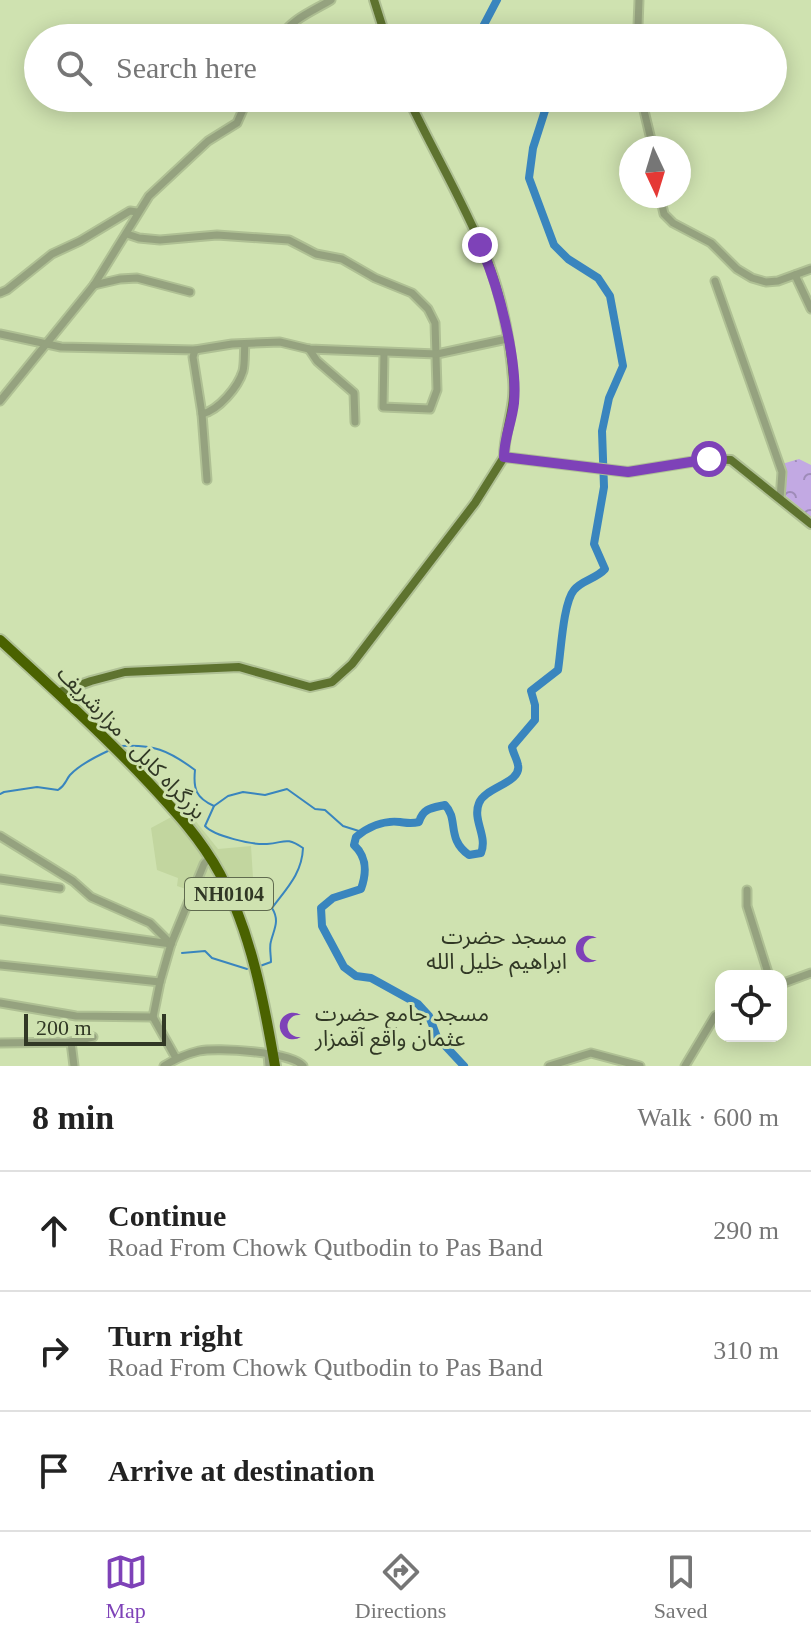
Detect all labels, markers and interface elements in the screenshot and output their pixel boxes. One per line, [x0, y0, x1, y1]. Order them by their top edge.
search box [24, 24, 787, 112]
icon: search [52, 46, 96, 90]
text: Search here [116, 51, 257, 84]
north arrow [619, 136, 691, 208]
route end [462, 227, 498, 263]
route start [691, 441, 727, 477]
street label: بزرگراه کابل - مزارشریف [51, 661, 211, 825]
road number: NH0104 [185, 878, 273, 910]
place label: مسجد حضرت ابراهیم خلیل الله [426, 924, 567, 978]
mosque icon: مسجد حضرت ابراهیم خلیل الله [574, 934, 604, 964]
map controls [715, 970, 787, 1042]
button: locate [715, 970, 787, 1042]
place label: مسجد جامع حضرت عثمان واقع آقمزار [314, 1001, 489, 1055]
scale bar [24, 1010, 166, 1046]
mosque icon: مسجد جامع حضرت عثمان واقع آقمزار [278, 1011, 308, 1041]
text: 200 m [36, 1015, 92, 1040]
text: 8 min [32, 1099, 114, 1136]
text: Walk · 600 m [637, 1103, 779, 1132]
text: Continue [108, 1199, 226, 1232]
icon: ahead [32, 1209, 76, 1253]
text: 290 m [713, 1216, 779, 1245]
text: Road From Chowk Qutbodin to Pas Band [108, 1233, 543, 1262]
text: Turn right [108, 1319, 243, 1352]
icon: right [32, 1329, 76, 1373]
text: 310 m [713, 1336, 779, 1365]
text: Road From Chowk Qutbodin to Pas Band [108, 1353, 543, 1382]
icon: arrive [32, 1449, 76, 1493]
text: Arrive at destination [108, 1454, 375, 1487]
tab: Map [104, 1550, 148, 1624]
tab: Directions [355, 1550, 446, 1624]
tab: Saved [654, 1550, 707, 1624]

